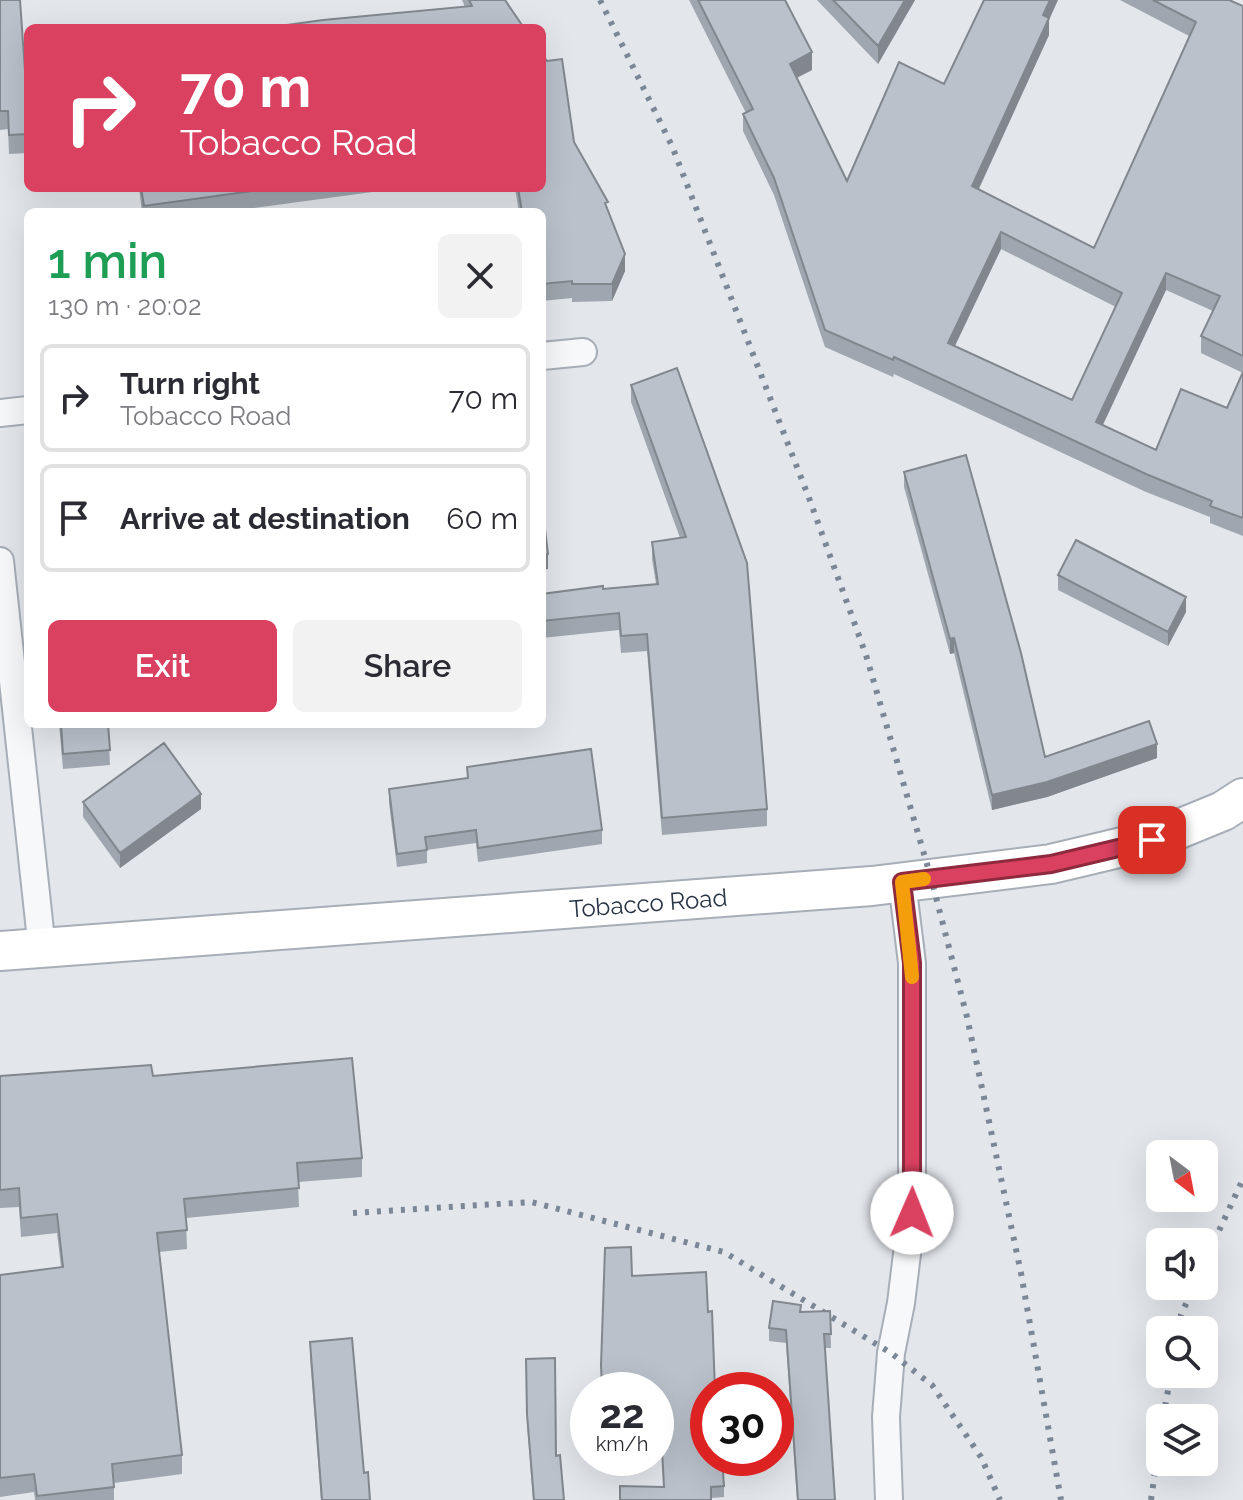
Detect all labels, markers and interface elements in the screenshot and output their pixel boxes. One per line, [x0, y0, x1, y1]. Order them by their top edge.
text: 70 m [180, 54, 311, 120]
icon: right [48, 56, 152, 160]
text: Tobacco Road [180, 121, 417, 163]
text: 1 min [48, 233, 167, 289]
button: close [438, 234, 522, 318]
text: 130 m · 20:02 [48, 291, 201, 321]
text: Turn right [120, 366, 260, 401]
icon: right [52, 376, 96, 420]
text: 70 m [448, 381, 518, 416]
text: Tobacco Road [120, 401, 291, 431]
icon: arrive [52, 496, 96, 540]
text: Arrive at destination [120, 501, 410, 536]
text: 60 m [446, 501, 518, 536]
button: Exit [48, 620, 277, 712]
button: Share [293, 620, 522, 712]
pin [1118, 806, 1186, 874]
icon: arrive [1130, 818, 1174, 862]
street label: Tobacco Road [568, 882, 728, 923]
north arrow [1146, 1140, 1218, 1212]
map controls [1146, 1140, 1218, 1476]
position arrow [870, 1171, 954, 1255]
button: sound [1146, 1228, 1218, 1300]
button: search [1146, 1316, 1218, 1388]
speed limit sign: 30 [690, 1372, 794, 1476]
text: 22 [599, 1390, 645, 1437]
button: layers [1146, 1404, 1218, 1476]
text: km/h [596, 1432, 648, 1456]

